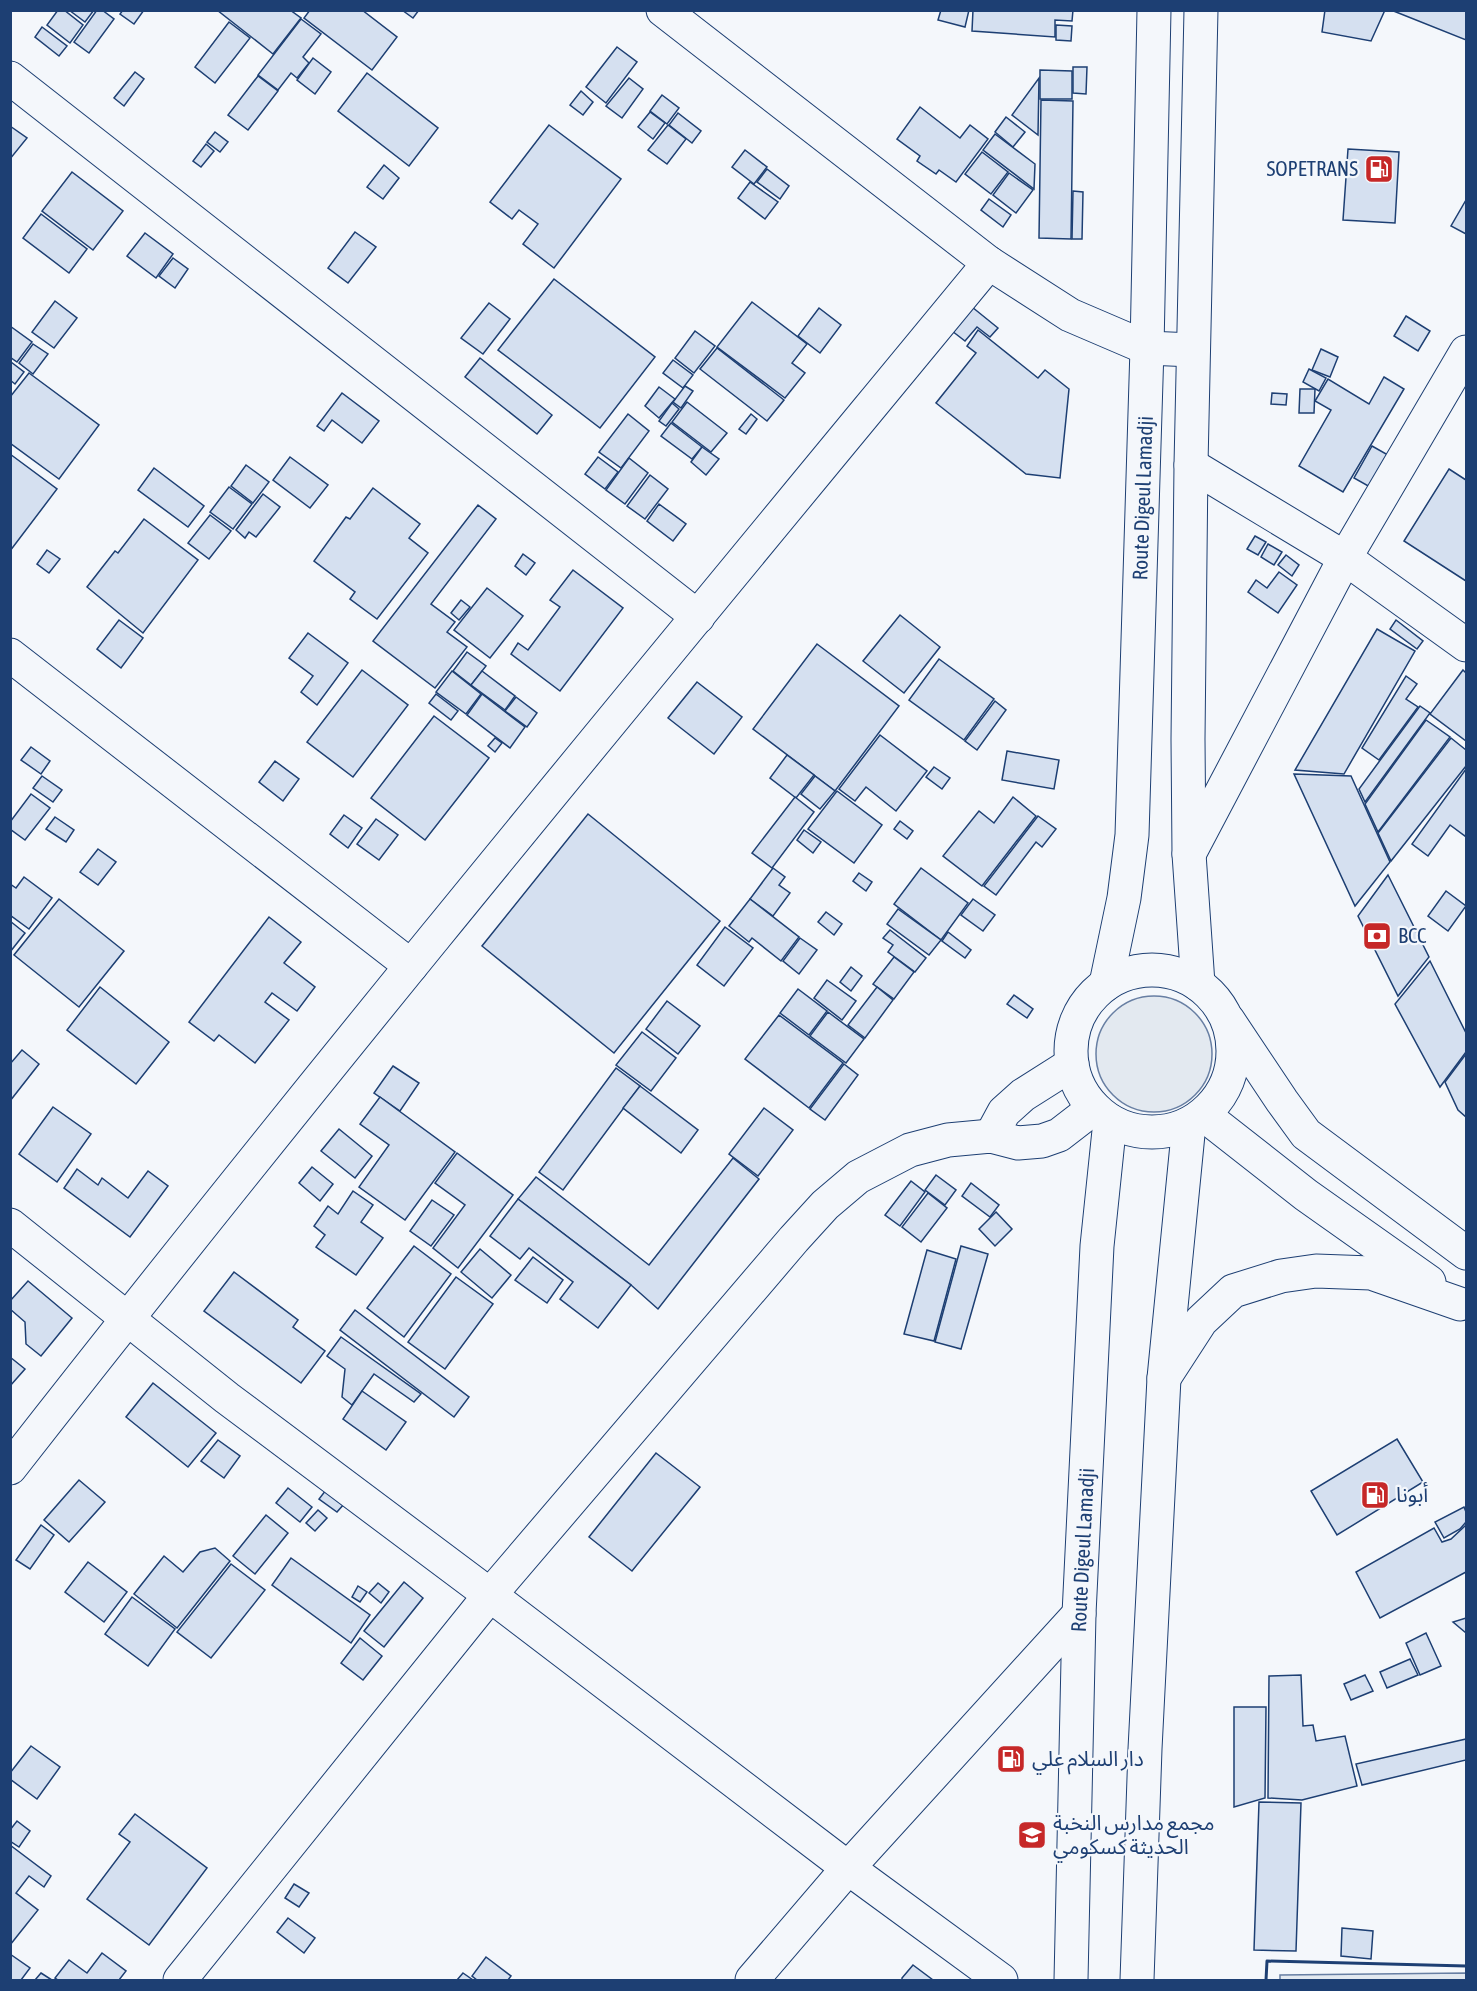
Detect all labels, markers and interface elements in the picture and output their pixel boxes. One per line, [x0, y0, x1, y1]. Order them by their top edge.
fuel station icon: SOPETRANS [1363, 153, 1395, 185]
place label: SOPETRANS [1266, 156, 1358, 180]
street label: Route Digeul Lamadji [1127, 415, 1157, 581]
bank icon: BCC [1361, 920, 1393, 952]
place label: BCC [1398, 923, 1427, 947]
street label: Route Digeul Lamadji [1066, 1467, 1098, 1633]
fuel station icon: أبونا [1359, 1479, 1391, 1511]
place label: أبونا [1396, 1482, 1428, 1507]
fuel station icon: دار السلام علي [995, 1743, 1027, 1775]
place label: دار السلام علي [1032, 1746, 1144, 1775]
place label: مجمع مدارس النخبة الحديثة كسكومي [1053, 1810, 1215, 1863]
school or university icon: مجمع مدارس النخبة الحديثة كسكومي [1016, 1819, 1048, 1851]

